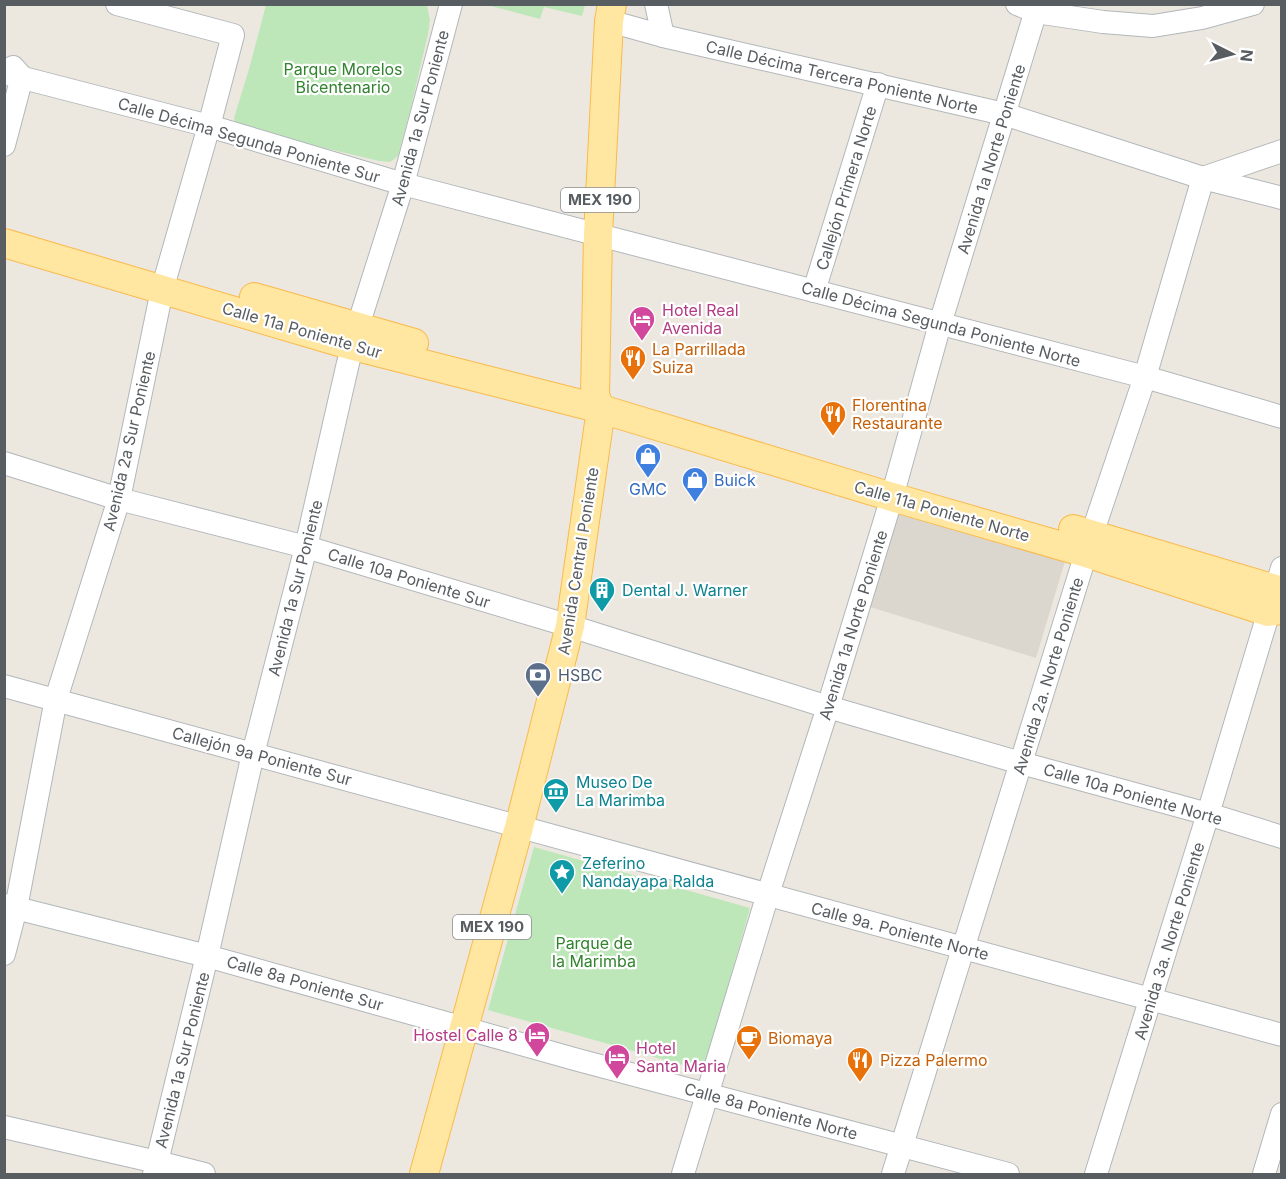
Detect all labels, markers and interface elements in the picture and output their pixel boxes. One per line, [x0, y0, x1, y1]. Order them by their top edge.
north arrow [1202, 24, 1262, 84]
street label: Avenida 1a Sur Poniente [387, 28, 453, 208]
street label: Calle Décima Tercera Poniente Norte [704, 36, 980, 118]
text: N [1236, 48, 1258, 63]
park label: Parque Morelos Bicentenario [283, 59, 403, 97]
street label: Avenida 1a Norte Poniente [953, 62, 1029, 256]
street label: Calle Décima Segunda Poniente Sur [116, 93, 382, 187]
street label: Callejón Primera Norte [811, 103, 881, 273]
road number: MEX 190 [561, 188, 639, 212]
street label: Calle Décima Segunda Poniente Norte [799, 277, 1083, 371]
street label: Calle 11a Poniente Sur [220, 298, 384, 362]
place label: Hotel Real Avenida [662, 300, 739, 338]
hotel icon: Hotel Real Avenida [627, 304, 657, 342]
place label: La Parrillada Suiza [652, 339, 746, 377]
restaurant icon: La Parrillada Suiza [618, 343, 648, 381]
street label: Avenida 2a Sur Poniente [99, 349, 159, 533]
place label: Florentina Restaurante [852, 395, 942, 433]
restaurant icon: Florentina Restaurante [818, 399, 848, 437]
shop icon: GMC [633, 441, 663, 479]
shop icon: Buick [680, 465, 710, 503]
street label: Avenida Central Poniente [553, 466, 603, 656]
place label: Buick [714, 470, 756, 490]
street label: Calle 11a Poniente Norte [852, 476, 1032, 546]
place label: GMC [629, 479, 667, 499]
street label: Avenida 1a Sur Poniente [263, 498, 327, 678]
street label: Avenida 1a Norte Poniente [815, 528, 891, 722]
street label: Calle 10a Poniente Sur [325, 544, 493, 612]
building icon: Dental J. Warner [587, 575, 617, 613]
street label: Avenida 2a. Norte Poniente [1008, 575, 1088, 777]
place label: Dental J. Warner [622, 580, 748, 600]
bank icon: HSBC [523, 660, 553, 698]
place label: HSBC [558, 665, 602, 685]
street label: Callejón 9a Poniente Sur [170, 722, 354, 790]
street label: Calle 10a Poniente Norte [1041, 759, 1225, 829]
place label: Museo De La Marimba [576, 772, 665, 810]
museum icon: Museo De La Marimba [541, 776, 571, 814]
street label: Avenida 3a. Norte Poniente [1129, 840, 1209, 1042]
place label: Zeferino Nandayapa Ralda [582, 853, 714, 891]
place icon: Zeferino Nandayapa Ralda [547, 857, 577, 895]
street label: Calle 9a. Poniente Norte [809, 898, 991, 964]
road number: MEX 190 [453, 915, 531, 939]
park label: Parque de la Marimba [552, 933, 636, 971]
street label: Calle 8a Poniente Sur [224, 951, 386, 1015]
street label: Avenida 1a Sur Poniente [150, 970, 214, 1150]
hotel icon: Hostel Calle 8 [522, 1020, 552, 1058]
cafe icon: Biomaya [734, 1023, 764, 1061]
place label: Hostel Calle 8 [413, 1025, 518, 1045]
place label: Biomaya [768, 1028, 833, 1048]
place label: Hotel Santa Maria [636, 1038, 726, 1076]
hotel icon: Hotel Santa Maria [602, 1042, 632, 1080]
restaurant icon: Pizza Palermo [845, 1045, 875, 1083]
place label: Pizza Palermo [880, 1050, 988, 1070]
street label: Calle 8a Poniente Norte [682, 1078, 860, 1144]

